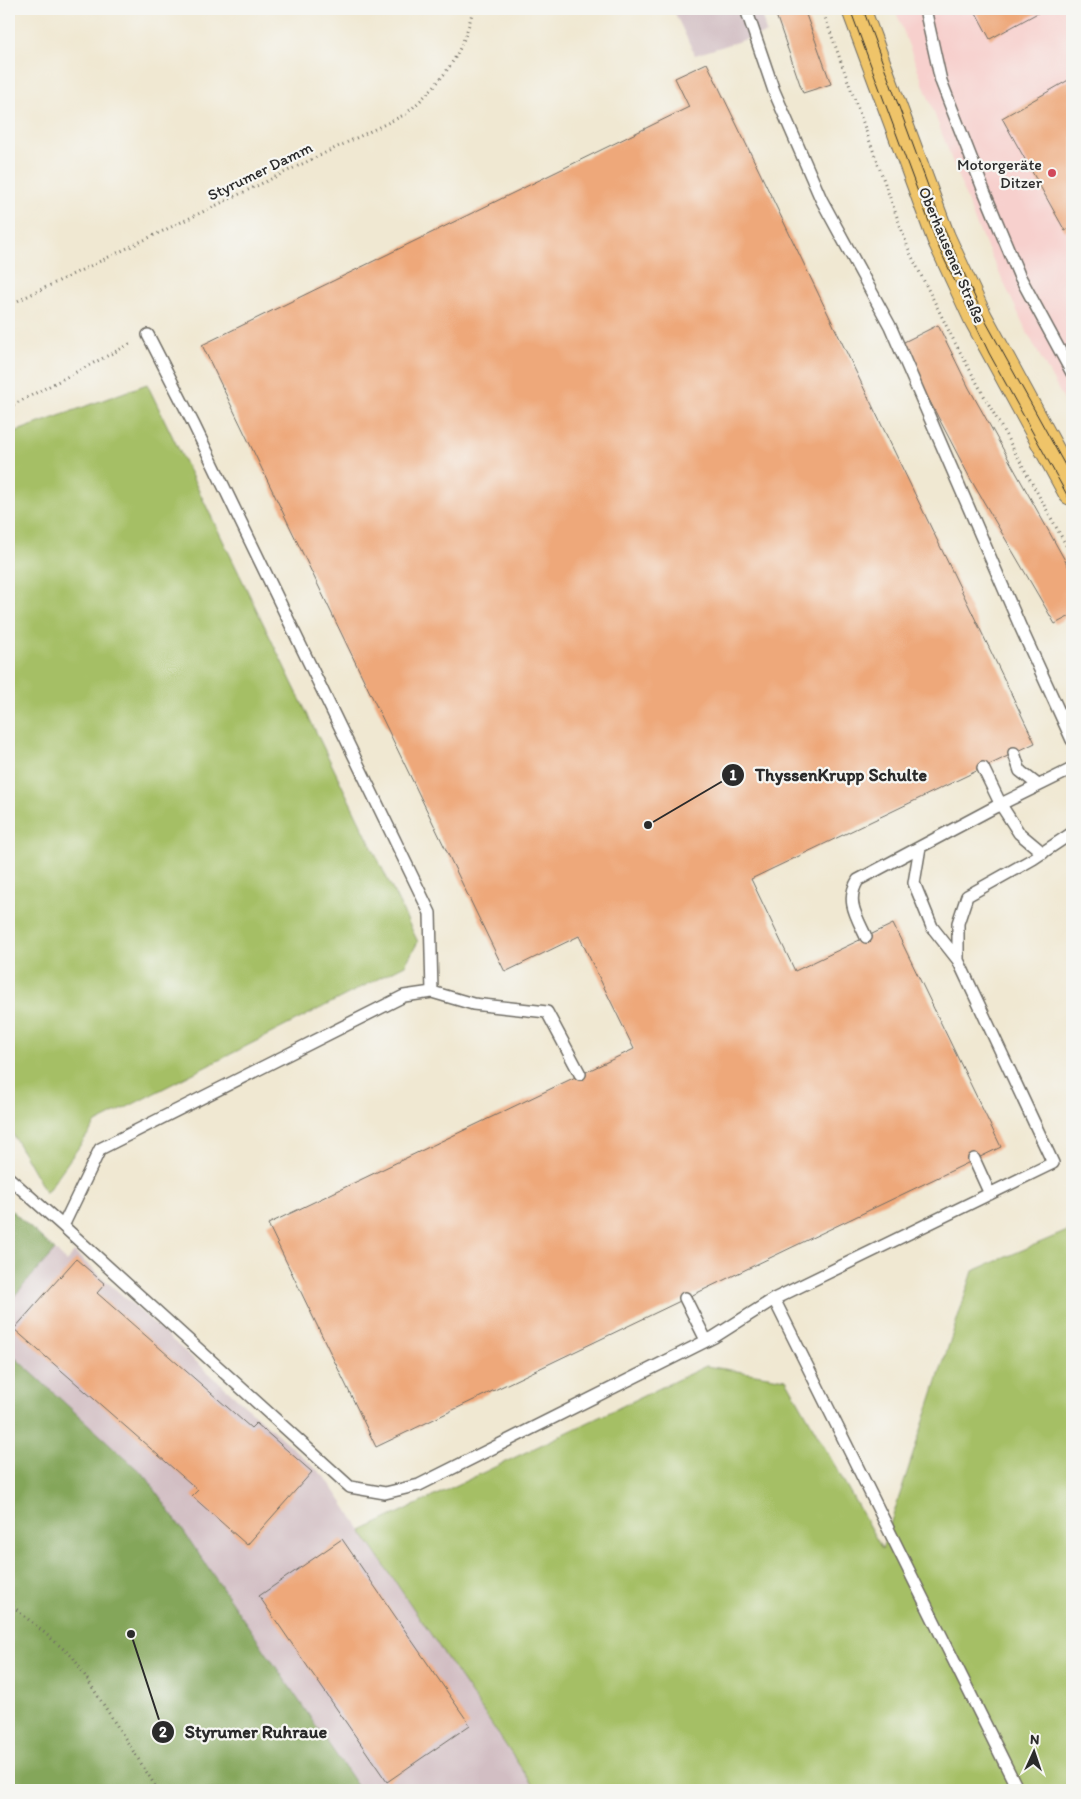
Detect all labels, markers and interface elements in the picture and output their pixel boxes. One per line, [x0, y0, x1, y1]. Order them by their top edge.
street label: Styrumer Damm [204, 137, 316, 205]
place label: Motorgeräte Ditzer [957, 155, 1043, 192]
marker: Motorgeräte Ditzer [1046, 167, 1058, 179]
street label: Oberhausener Straße [915, 184, 989, 326]
callout: ThyssenKrupp Schulte [720, 758, 937, 791]
text: ThyssenKrupp Schulte [754, 764, 927, 786]
text: 1 [730, 766, 737, 784]
callout: Styrumer Ruhraue [150, 1716, 337, 1749]
text: Styrumer Ruhraue [185, 1721, 328, 1743]
text: 2 [159, 1723, 167, 1741]
north arrow [1008, 1726, 1058, 1776]
text: N [1029, 1731, 1040, 1748]

